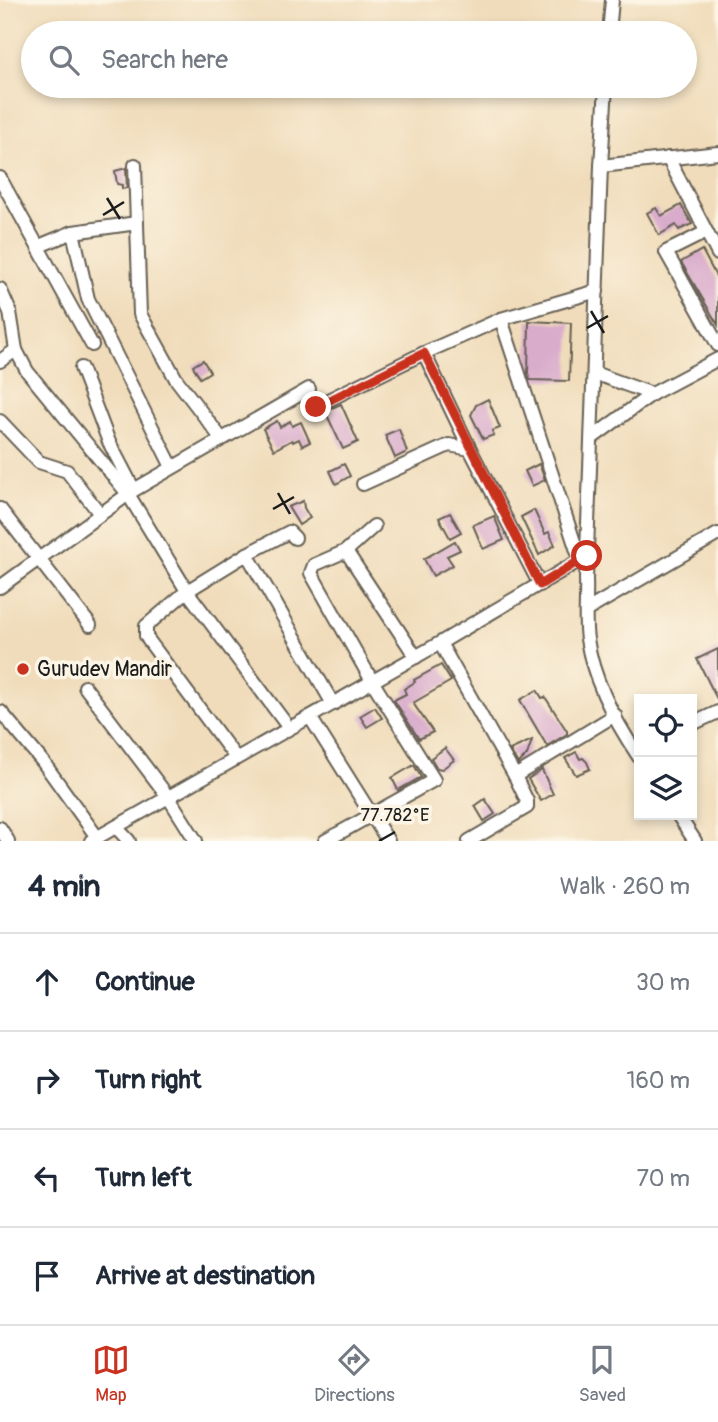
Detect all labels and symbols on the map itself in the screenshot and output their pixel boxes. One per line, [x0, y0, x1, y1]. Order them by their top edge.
route end [300, 391, 331, 422]
route start [571, 540, 602, 571]
place label: Gurudev Mandir [37, 656, 173, 683]
marker: Gurudev Mandir [15, 661, 31, 677]
text: 77.782°E [361, 804, 429, 827]

